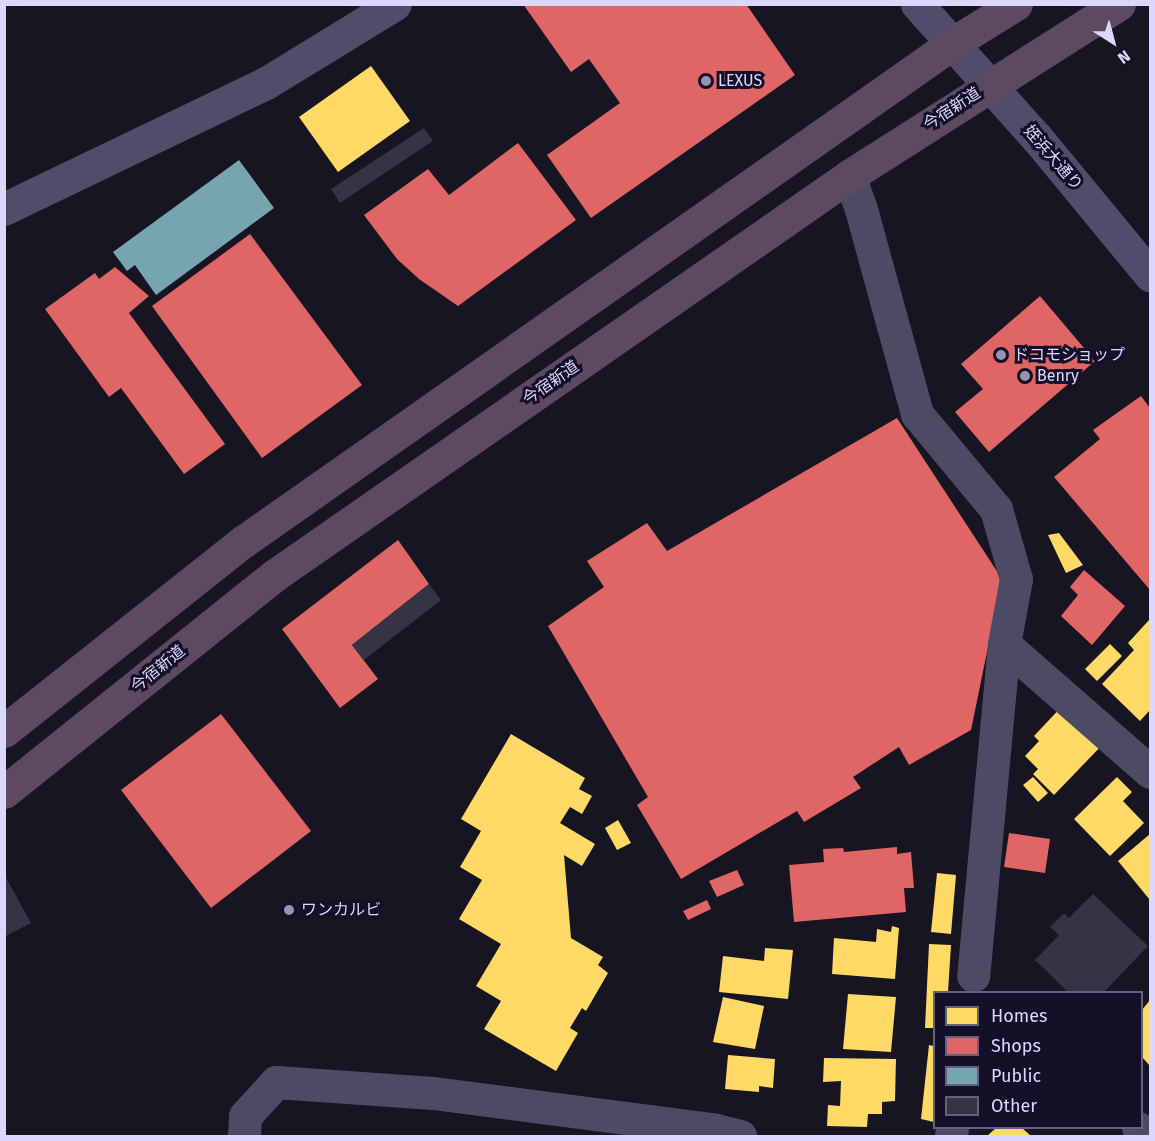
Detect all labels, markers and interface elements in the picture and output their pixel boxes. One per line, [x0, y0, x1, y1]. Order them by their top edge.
north arrow [1083, 12, 1143, 72]
text: N [1114, 46, 1134, 68]
place label: LEXUS [718, 71, 762, 91]
marker: LEXUS [699, 74, 713, 88]
street label: 今宿新道 [920, 84, 984, 134]
street label: 姪浜大通り [1020, 122, 1086, 194]
place label: ドコモショップ [1013, 345, 1125, 365]
marker: ドコモショップ [994, 348, 1008, 362]
street label: 今宿新道 [519, 357, 583, 409]
place label: Benry [1037, 366, 1079, 386]
marker: Benry [1018, 369, 1032, 383]
street label: 今宿新道 [127, 641, 189, 697]
place label: ワンカルビ [301, 900, 381, 920]
marker: ワンカルビ [282, 903, 296, 917]
legend [933, 991, 1143, 1129]
text: Homes [991, 1005, 1047, 1027]
text: Shops [991, 1035, 1041, 1057]
text: Public [991, 1065, 1041, 1087]
text: Other [991, 1095, 1037, 1117]

